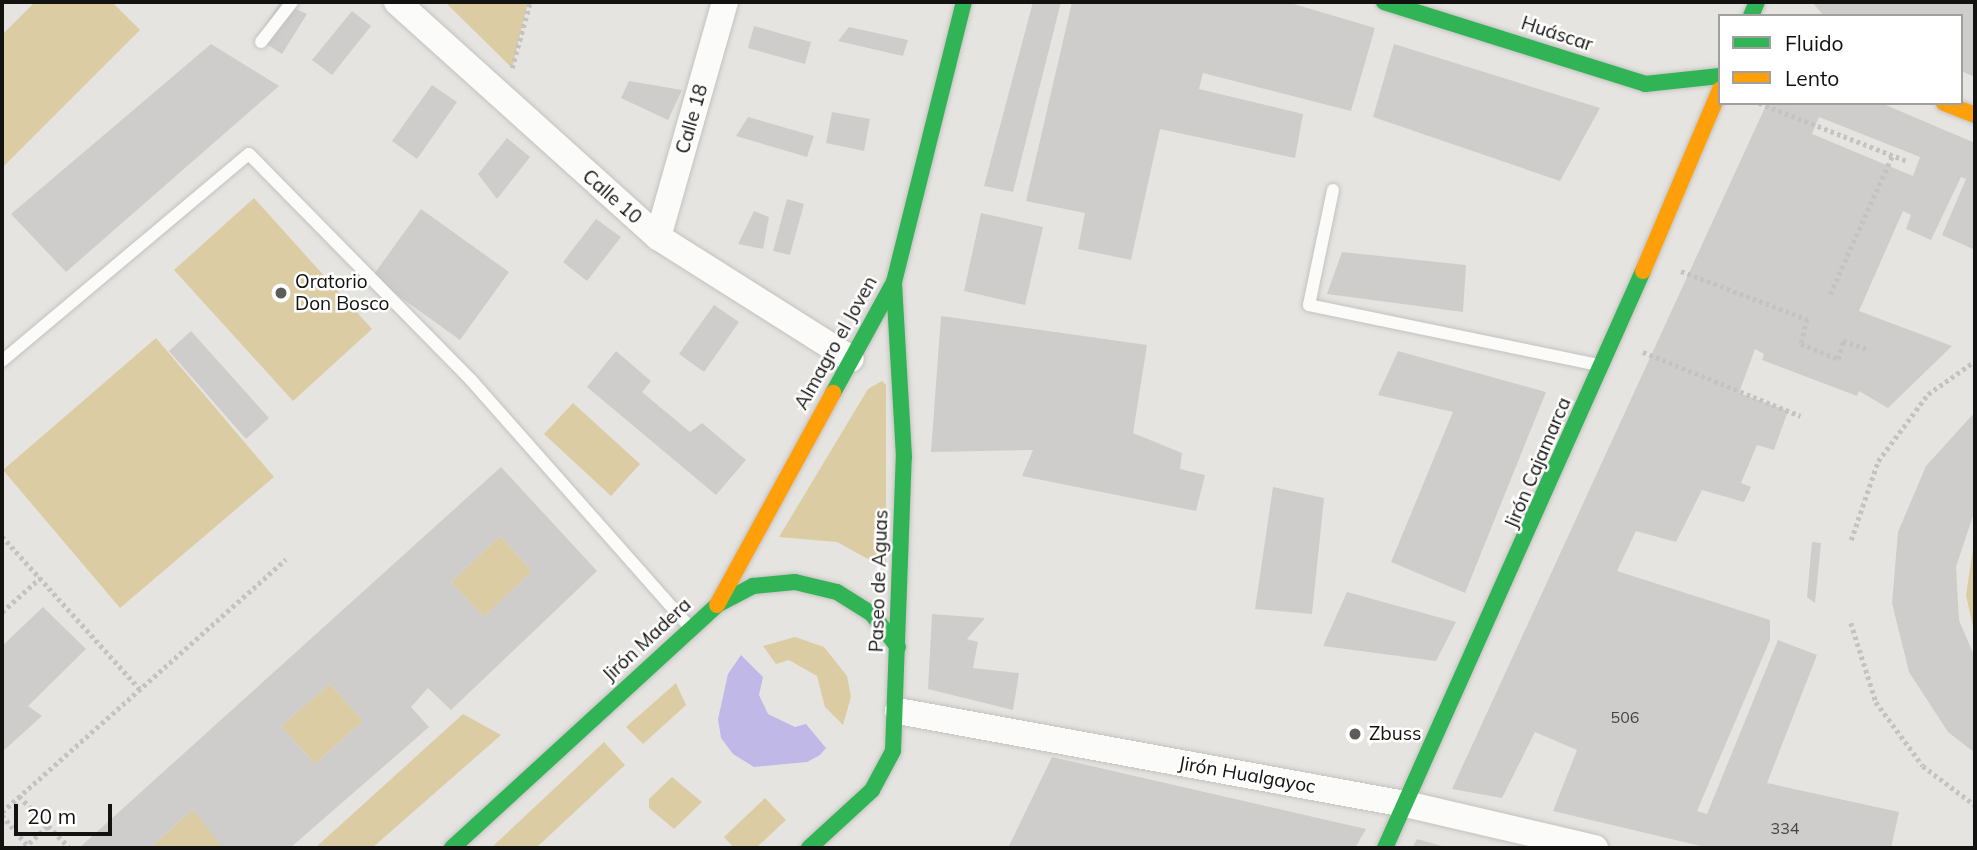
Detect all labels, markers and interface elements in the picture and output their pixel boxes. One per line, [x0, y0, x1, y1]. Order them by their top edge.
street label: Huáscar [1518, 12, 1596, 56]
legend [1718, 14, 1963, 105]
text: Fluido [1785, 30, 1844, 56]
text: Lento [1785, 65, 1839, 91]
street label: Calle 18 [671, 82, 713, 156]
street label: Calle 10 [578, 165, 646, 229]
place label: Oratorio Don Bosco [295, 271, 389, 315]
street label: Almagro el Joven [790, 272, 882, 414]
marker: Oratorio Don Bosco [273, 285, 289, 301]
street label: Jirón Cajamarca [1500, 394, 1576, 532]
street label: Paseo de Aguas [865, 509, 893, 653]
street label: Jirón Madera [598, 593, 696, 687]
house number: 506 [1611, 707, 1639, 727]
place label: Zbuss [1369, 723, 1422, 745]
marker: Zbuss [1347, 726, 1363, 742]
street label: Jirón Hualgayoc [1177, 752, 1317, 798]
scale bar [18, 790, 116, 834]
text: 20 m [27, 803, 76, 829]
house number: 334 [1771, 818, 1799, 838]

